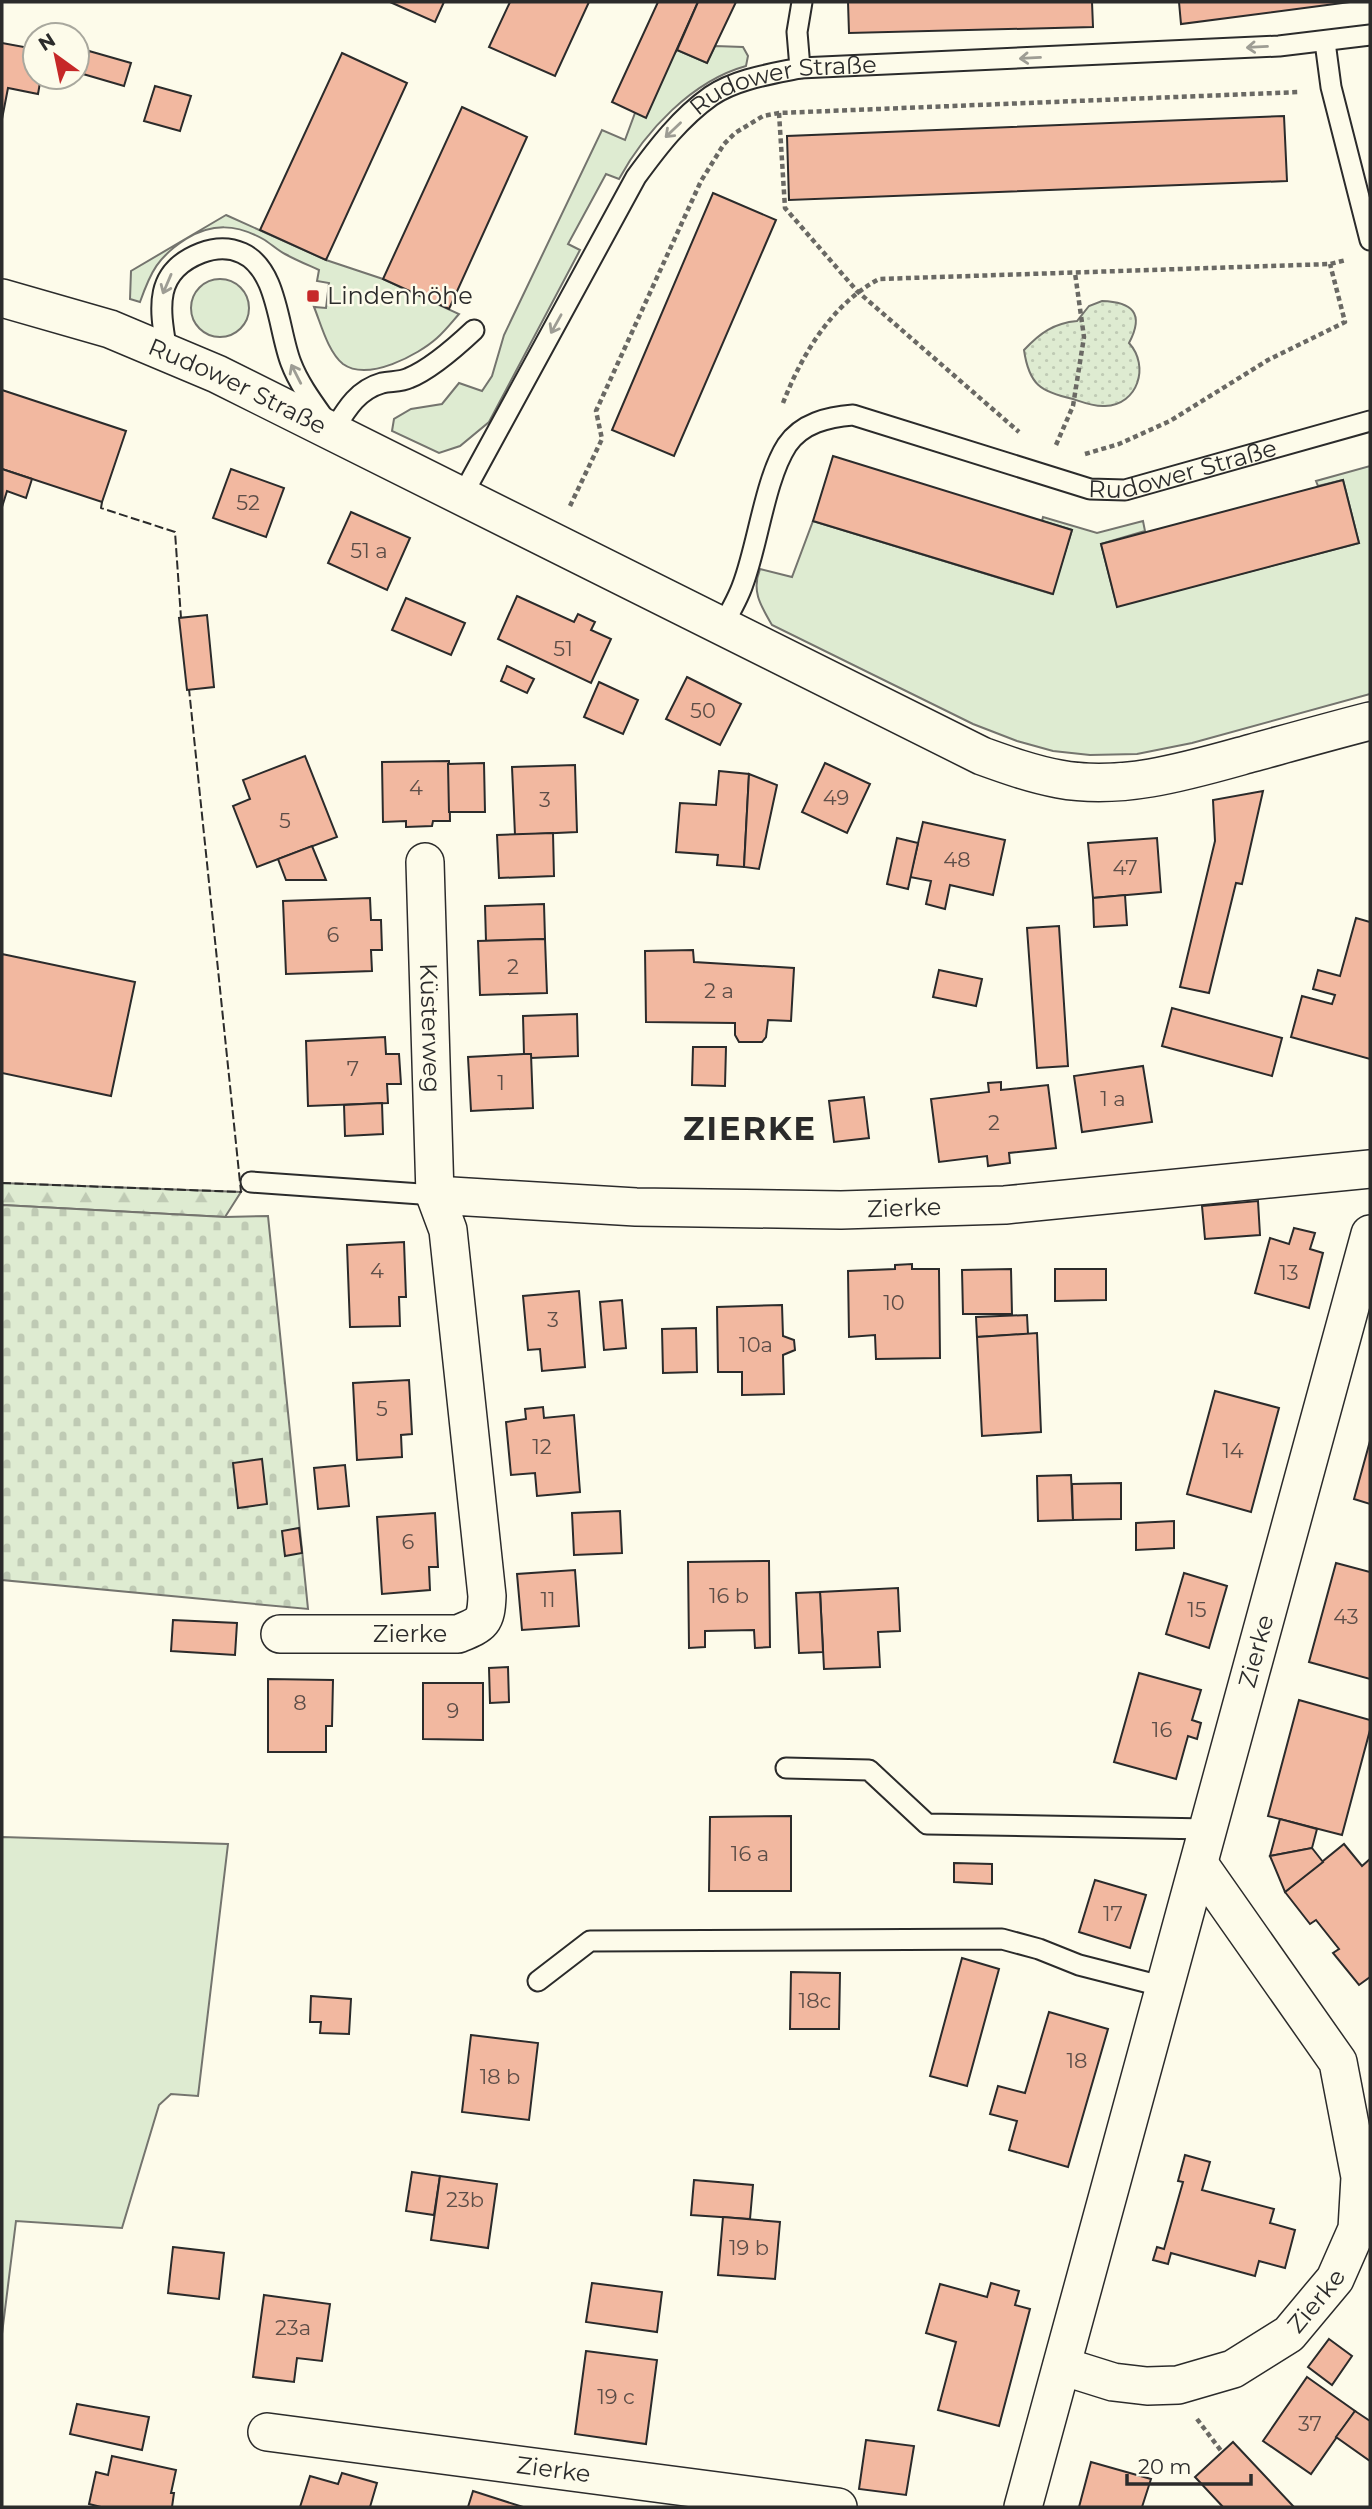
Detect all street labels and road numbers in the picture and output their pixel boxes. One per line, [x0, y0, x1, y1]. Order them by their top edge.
street label: Rudower Straße [683, 50, 877, 121]
street label: Rudower Straße [144, 332, 331, 440]
street label: Rudower Straße [1088, 433, 1280, 504]
street label: Küsterweg [414, 963, 447, 1093]
street label: Zierke [867, 1192, 942, 1223]
street label: Zierke [1232, 1611, 1280, 1691]
street label: Zierke [373, 1619, 447, 1648]
street label: Zierke [1281, 2265, 1351, 2339]
street label: Zierke [515, 2450, 592, 2488]

